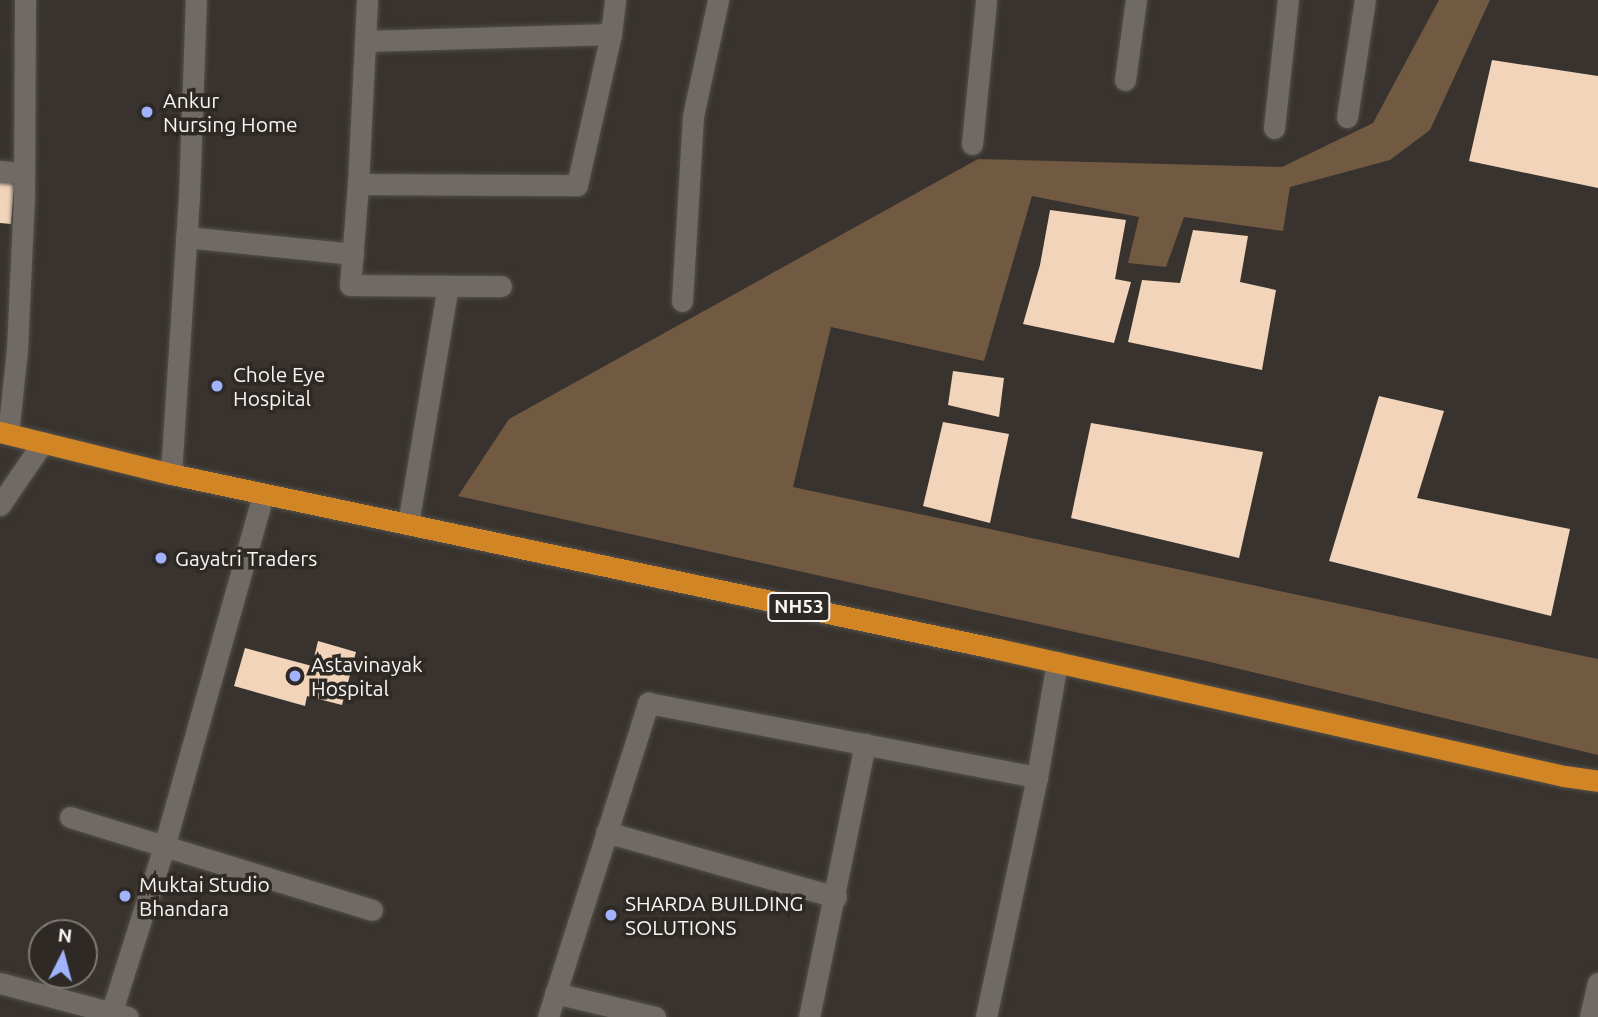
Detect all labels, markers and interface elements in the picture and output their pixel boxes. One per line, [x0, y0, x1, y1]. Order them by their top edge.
place label: Ankur Nursing Home [163, 87, 298, 137]
marker: Ankur Nursing Home [137, 102, 157, 122]
place label: Chole Eye Hospital [233, 361, 325, 411]
marker: Chole Eye Hospital [207, 376, 227, 396]
place label: Gayatri Traders [175, 545, 317, 571]
marker: Gayatri Traders [153, 550, 169, 566]
road number: NH53 [766, 592, 832, 622]
place label: Astavinayak Hospital [311, 651, 423, 701]
marker: Astavinayak Hospital [285, 666, 305, 686]
place label: Muktai Studio Bhandara [139, 871, 270, 921]
marker: Muktai Studio Bhandara [117, 888, 133, 904]
place label: SHARDA BUILDING SOLUTIONS [625, 890, 803, 940]
marker: SHARDA BUILDING SOLUTIONS [603, 907, 619, 923]
north arrow [28, 919, 98, 989]
text: N [57, 923, 73, 947]

